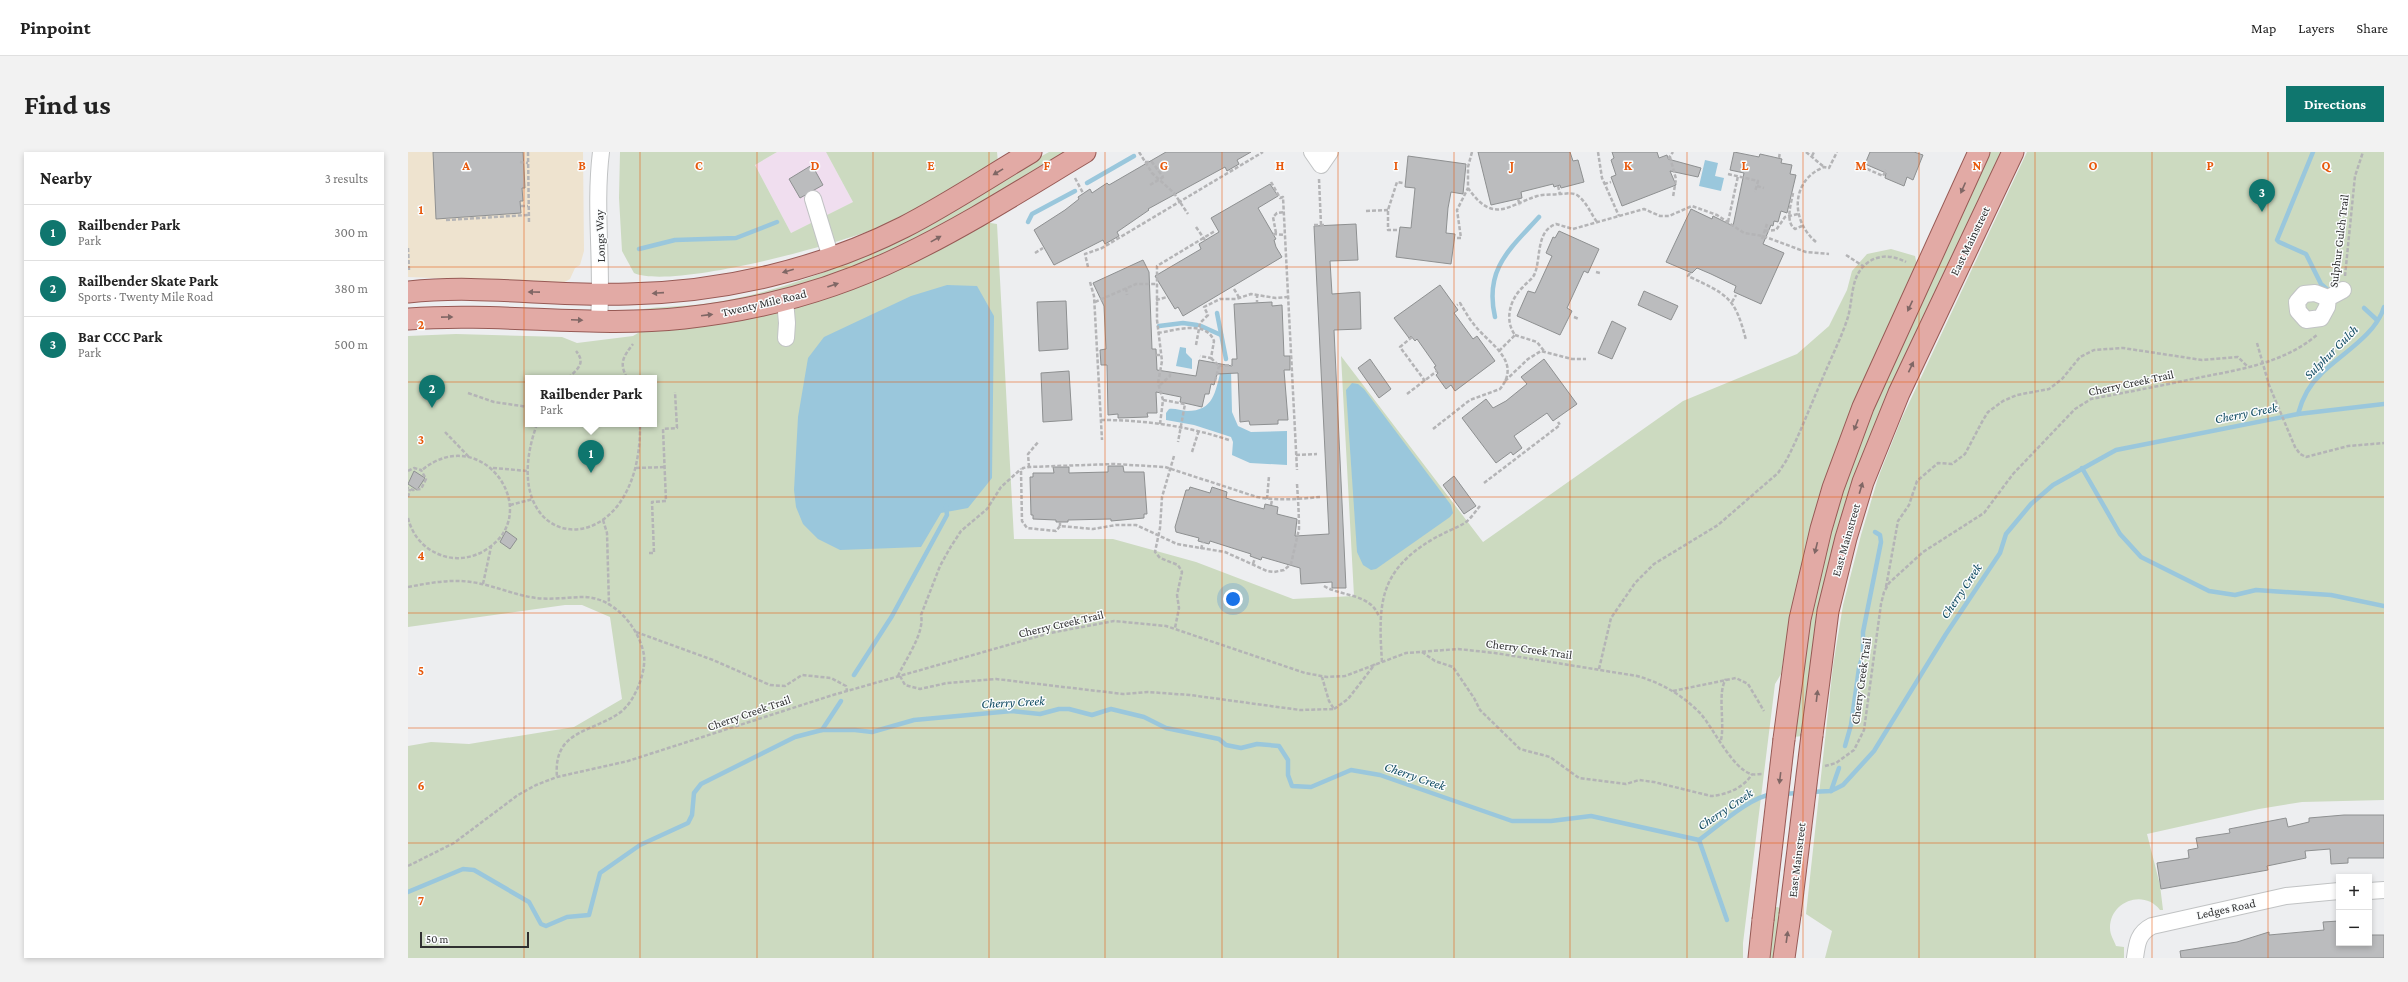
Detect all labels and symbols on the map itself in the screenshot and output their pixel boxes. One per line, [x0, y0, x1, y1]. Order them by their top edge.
text: A [461, 158, 470, 173]
text: B [578, 158, 586, 173]
text: C [695, 158, 703, 173]
text: D [811, 158, 820, 173]
text: E [927, 158, 935, 173]
text: F [1044, 158, 1051, 173]
text: G [1160, 158, 1168, 173]
text: H [1276, 158, 1285, 173]
text: I [1394, 158, 1398, 173]
text: J [1508, 158, 1514, 173]
text: K [1624, 158, 1633, 173]
text: L [1742, 158, 1749, 173]
text: M [1855, 158, 1867, 173]
text: N [1973, 158, 1982, 173]
text: O [2089, 158, 2098, 173]
text: P [2206, 158, 2214, 173]
text: Q [2322, 158, 2332, 173]
one-way arrow [993, 168, 1003, 176]
pin: 3 [2249, 179, 2275, 212]
one-way arrow [1960, 182, 1966, 193]
street label: Sulphur Gulch Trail [2326, 194, 2352, 288]
text: 1 [419, 202, 424, 217]
street label: East Mainstreet [1947, 203, 1993, 278]
street label: Longs Way [592, 209, 608, 263]
one-way arrow [930, 235, 942, 242]
one-way arrow [782, 268, 794, 274]
one-way arrow [827, 282, 839, 288]
street label: Twenty Mile Road [720, 286, 808, 320]
one-way arrow [527, 289, 540, 295]
one-way arrow [652, 289, 664, 296]
one-way arrow [1907, 301, 1913, 312]
one-way arrow [701, 312, 713, 318]
one-way arrow [441, 314, 454, 320]
one-way arrow [571, 316, 583, 323]
text: 2 [418, 317, 425, 332]
water label: Sulphur Gulch [2301, 322, 2361, 382]
one-way arrow [1908, 362, 1914, 373]
street label: Cherry Creek Trail [2087, 367, 2175, 399]
pin: 2 [419, 375, 445, 408]
water label: Cherry Creek [2213, 399, 2280, 426]
one-way arrow [1853, 419, 1859, 431]
text: 3 [418, 432, 424, 447]
pin: 1 [578, 440, 604, 473]
one-way arrow [1859, 481, 1865, 493]
street label: East Mainstreet [1829, 501, 1863, 578]
one-way arrow [1813, 543, 1819, 555]
text: 4 [417, 548, 425, 563]
water label: Cherry Creek [1937, 559, 1986, 622]
your location [1223, 589, 1243, 609]
street label: Cherry Creek Trail [1017, 607, 1105, 641]
street label: Cherry Creek Trail [1485, 636, 1573, 662]
street label: Cherry Creek Trail [1848, 637, 1874, 725]
text: 5 [418, 663, 424, 678]
one-way arrow [1813, 690, 1820, 702]
street label: Cherry Creek Trail [706, 692, 792, 734]
water label: Cherry Creek [981, 693, 1046, 711]
water label: Cherry Creek [1383, 759, 1449, 794]
one-way arrow [1776, 772, 1783, 784]
text: 6 [417, 778, 425, 793]
water label: Cherry Creek [1694, 784, 1757, 833]
street label: East Mainstreet [1785, 821, 1809, 898]
text: 7 [418, 893, 424, 908]
street label: Ledges Road [2195, 896, 2257, 922]
scale bar [420, 930, 529, 949]
one-way arrow [1784, 931, 1790, 943]

